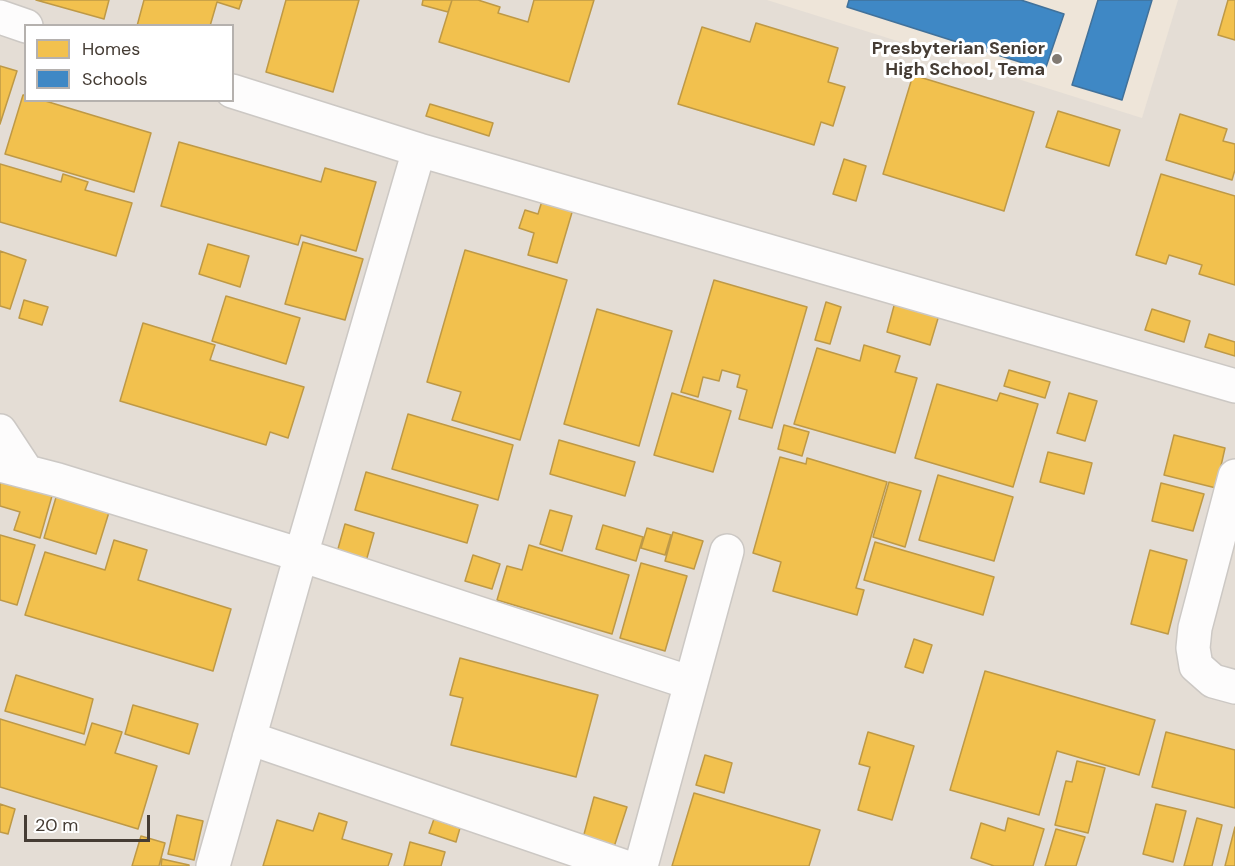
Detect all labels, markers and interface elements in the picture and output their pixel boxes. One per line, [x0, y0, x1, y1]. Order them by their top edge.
legend [24, 24, 234, 102]
text: Homes [82, 37, 140, 61]
place label: Presbyterian Senior High School, Tema [872, 38, 1045, 80]
marker: Presbyterian Senior High School, Tema [1050, 52, 1064, 66]
text: Schools [82, 67, 147, 91]
scale bar [27, 803, 153, 841]
text: 20 m [35, 813, 78, 837]

